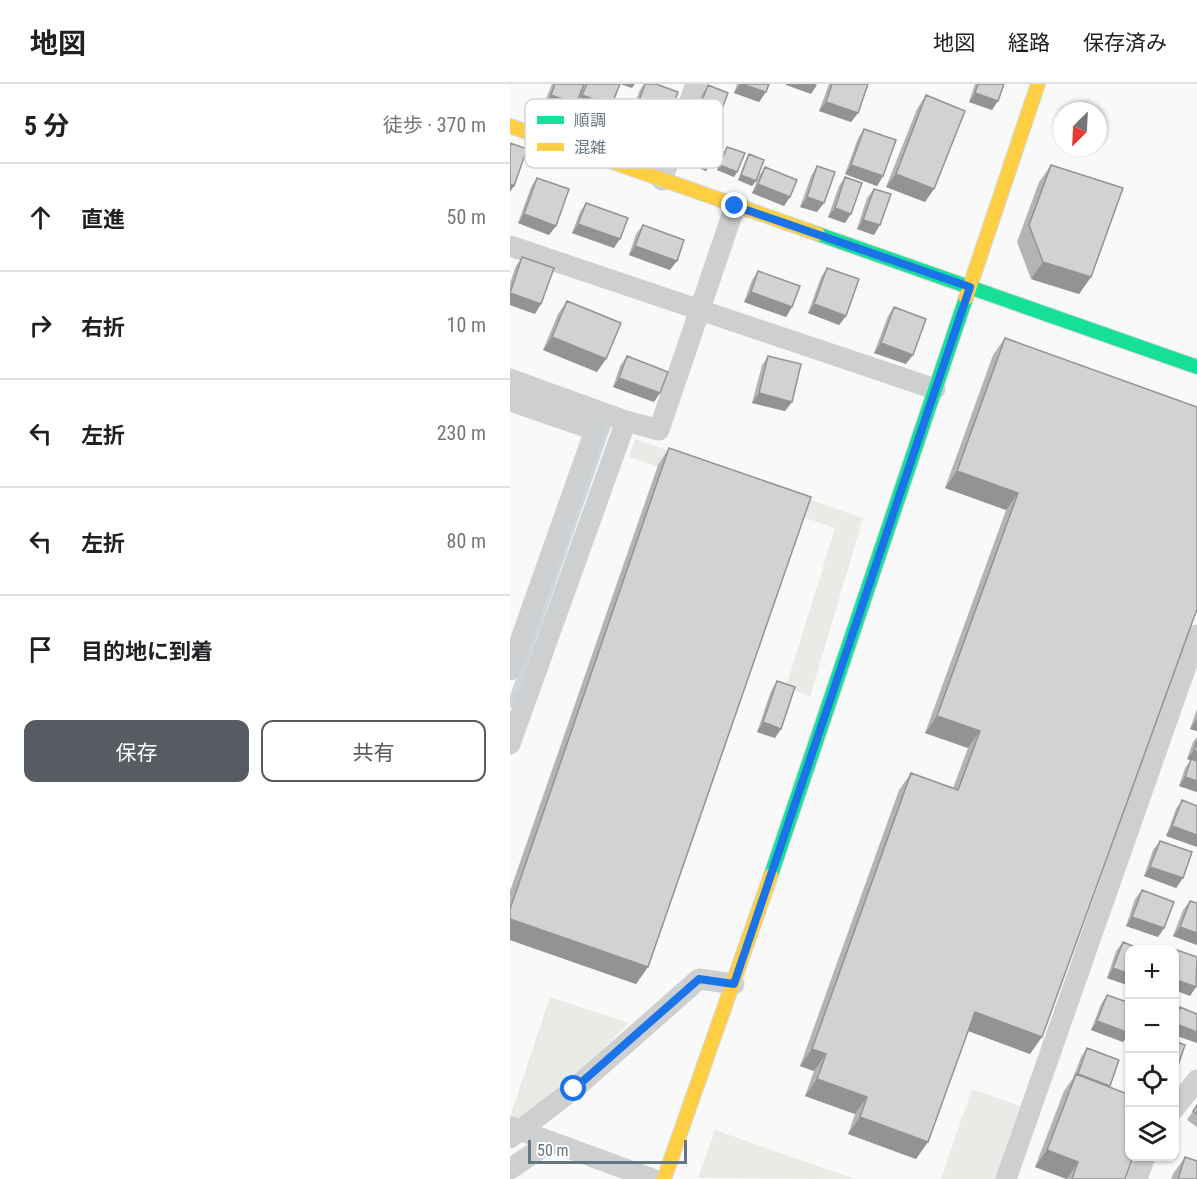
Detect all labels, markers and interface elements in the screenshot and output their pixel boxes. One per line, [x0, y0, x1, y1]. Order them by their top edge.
text: 地図 [30, 27, 86, 60]
text: 地図 [933, 31, 975, 55]
text: 経路 [1008, 31, 1050, 55]
text: 保存済み [1083, 31, 1167, 55]
legend [525, 99, 723, 168]
north arrow [1053, 102, 1107, 156]
text: 5 分 [24, 111, 69, 141]
text: 順調 [574, 111, 606, 130]
text: 徒歩 · 370 m [383, 113, 486, 137]
text: 混雑 [574, 138, 606, 157]
route end [721, 192, 747, 218]
icon: ahead [24, 201, 57, 234]
text: 50 m [447, 205, 486, 229]
text: 直進 [81, 207, 125, 232]
icon: right [24, 309, 57, 342]
text: 10 m [447, 313, 486, 337]
text: 右折 [81, 315, 125, 340]
icon: left [24, 417, 57, 450]
text: 230 m [437, 421, 486, 445]
text: 左折 [81, 423, 125, 448]
icon: left [24, 525, 57, 558]
text: 80 m [447, 529, 486, 553]
text: 左折 [81, 531, 125, 556]
icon: arrive [24, 633, 57, 666]
text: 目的地に到着 [81, 639, 213, 664]
button: 保存 [24, 720, 249, 782]
button: 共有 [261, 720, 486, 782]
map controls [1125, 945, 1179, 1161]
button: + [1125, 945, 1179, 999]
button: − [1125, 999, 1179, 1053]
button: locate [1125, 1053, 1179, 1107]
route start [560, 1075, 586, 1101]
button: layers [1125, 1107, 1179, 1161]
scale bar [528, 1137, 687, 1164]
text: 50 m [537, 1141, 569, 1160]

